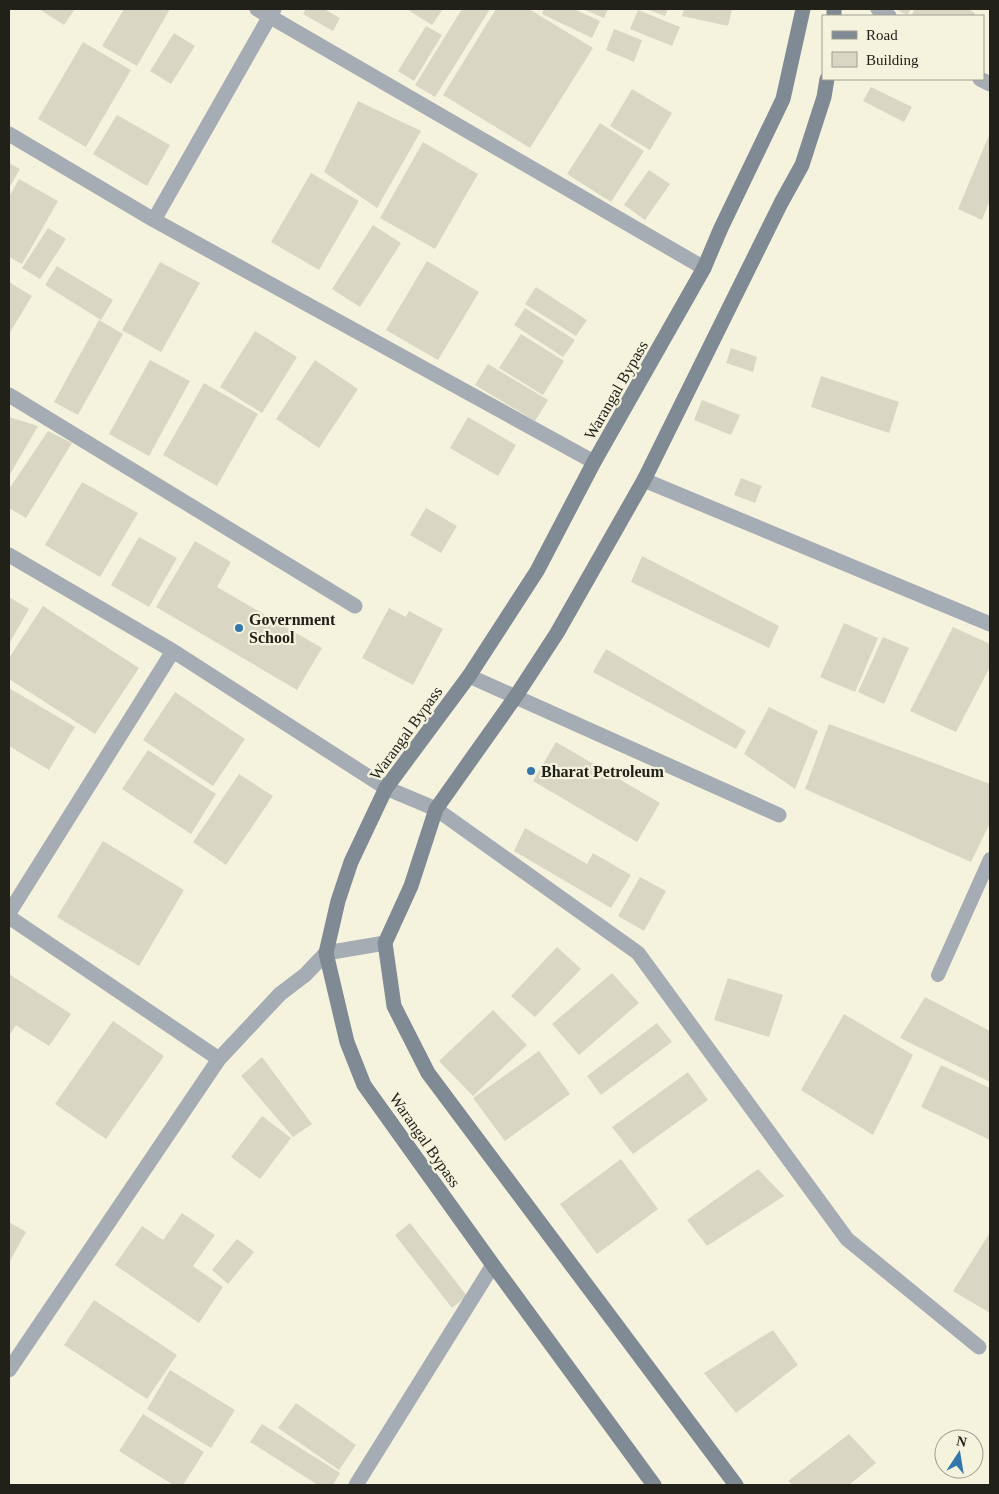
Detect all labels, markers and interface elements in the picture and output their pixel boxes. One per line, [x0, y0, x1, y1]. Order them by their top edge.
legend [822, 15, 984, 80]
text: Road [866, 27, 898, 43]
text: Building [866, 52, 919, 68]
street label: Warangal Bypass [581, 338, 652, 443]
place label: Government School [249, 611, 336, 646]
marker: Government School [233, 622, 245, 634]
street label: Warangal Bypass [366, 683, 446, 784]
place label: Bharat Petroleum [541, 763, 664, 780]
marker: Bharat Petroleum [525, 765, 537, 777]
street label: Warangal Bypass [385, 1090, 464, 1191]
north arrow [934, 1429, 984, 1479]
text: N [955, 1433, 968, 1450]

